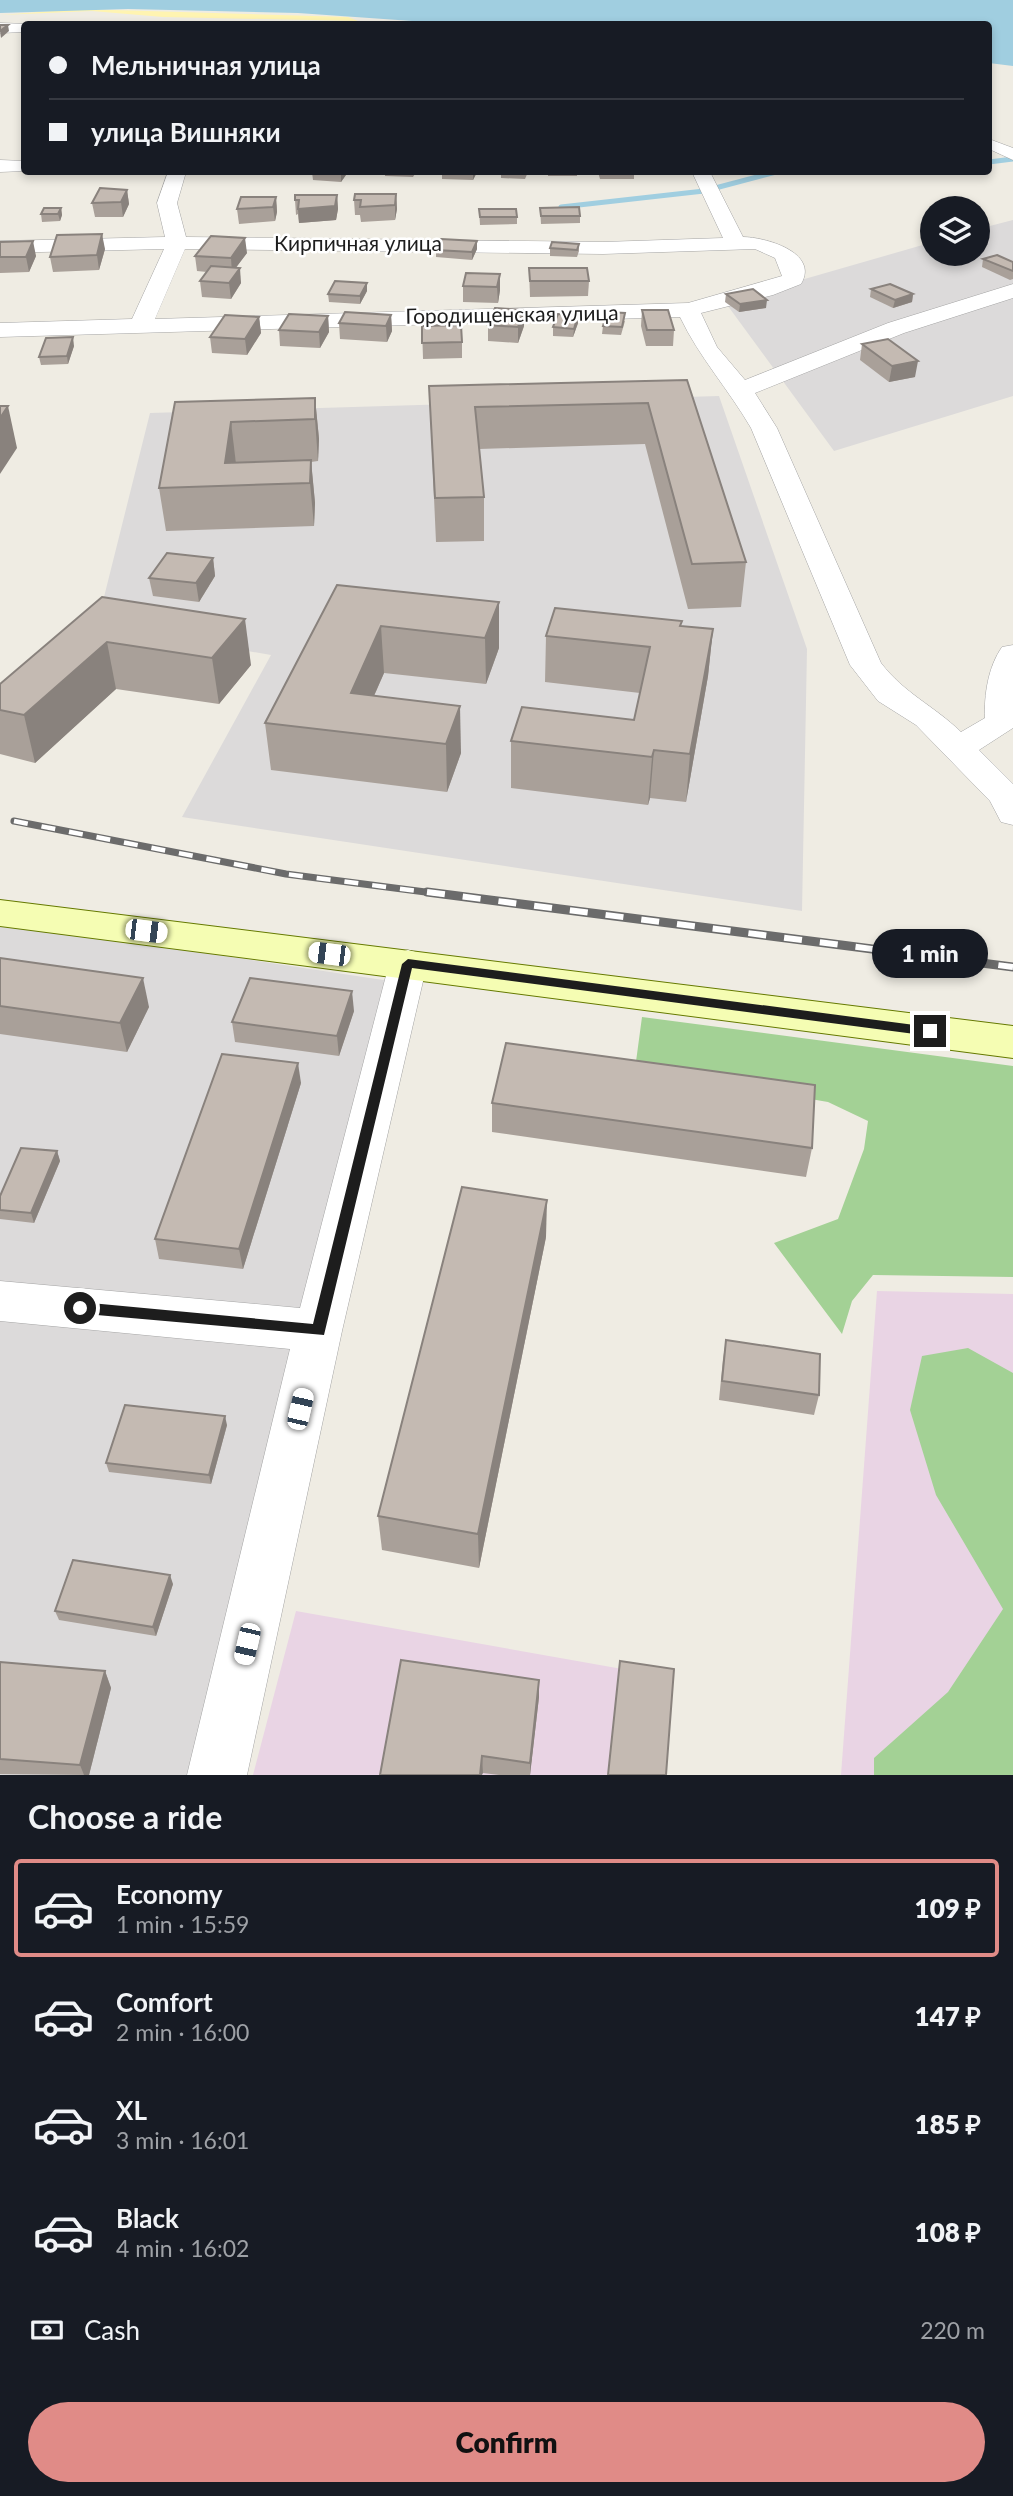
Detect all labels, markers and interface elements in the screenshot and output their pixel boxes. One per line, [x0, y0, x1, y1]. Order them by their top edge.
text: Мельничная улица [91, 49, 321, 81]
text: улица Вишняки [91, 116, 281, 148]
map controls [920, 196, 990, 266]
button: layers [920, 196, 990, 266]
street label: Кирпичная улица [274, 230, 442, 255]
street label: Городищенская улица [405, 299, 619, 328]
car [124, 918, 169, 944]
callout: 1 min [872, 930, 988, 978]
text: 1 min [901, 939, 959, 967]
car [307, 941, 352, 967]
route end [914, 1015, 946, 1047]
route start [64, 1292, 96, 1324]
car [286, 1386, 315, 1432]
car [233, 1621, 262, 1667]
text: Choose a ride [28, 1797, 222, 1836]
icon: car [32, 1877, 95, 1940]
text: Economy [116, 1878, 222, 1910]
text: 109 ₽ [915, 1892, 981, 1924]
text: 1 min · 15:59 [116, 1910, 249, 1938]
icon: car [32, 1985, 95, 2048]
text: Comfort [116, 1986, 213, 2018]
text: 147 ₽ [915, 2000, 981, 2032]
text: 2 min · 16:00 [116, 2018, 249, 2046]
icon: car [32, 2093, 95, 2156]
text: XL [116, 2094, 147, 2126]
text: 185 ₽ [915, 2108, 981, 2140]
text: 3 min · 16:01 [116, 2126, 249, 2154]
icon: car [32, 2201, 95, 2264]
text: Black [116, 2202, 179, 2234]
text: 108 ₽ [915, 2216, 981, 2248]
text: 4 min · 16:02 [116, 2234, 249, 2262]
icon: cash [28, 2311, 66, 2349]
text: Cash [84, 2314, 140, 2346]
text: 220 m [920, 2316, 985, 2344]
button: Confirm [28, 2402, 985, 2482]

